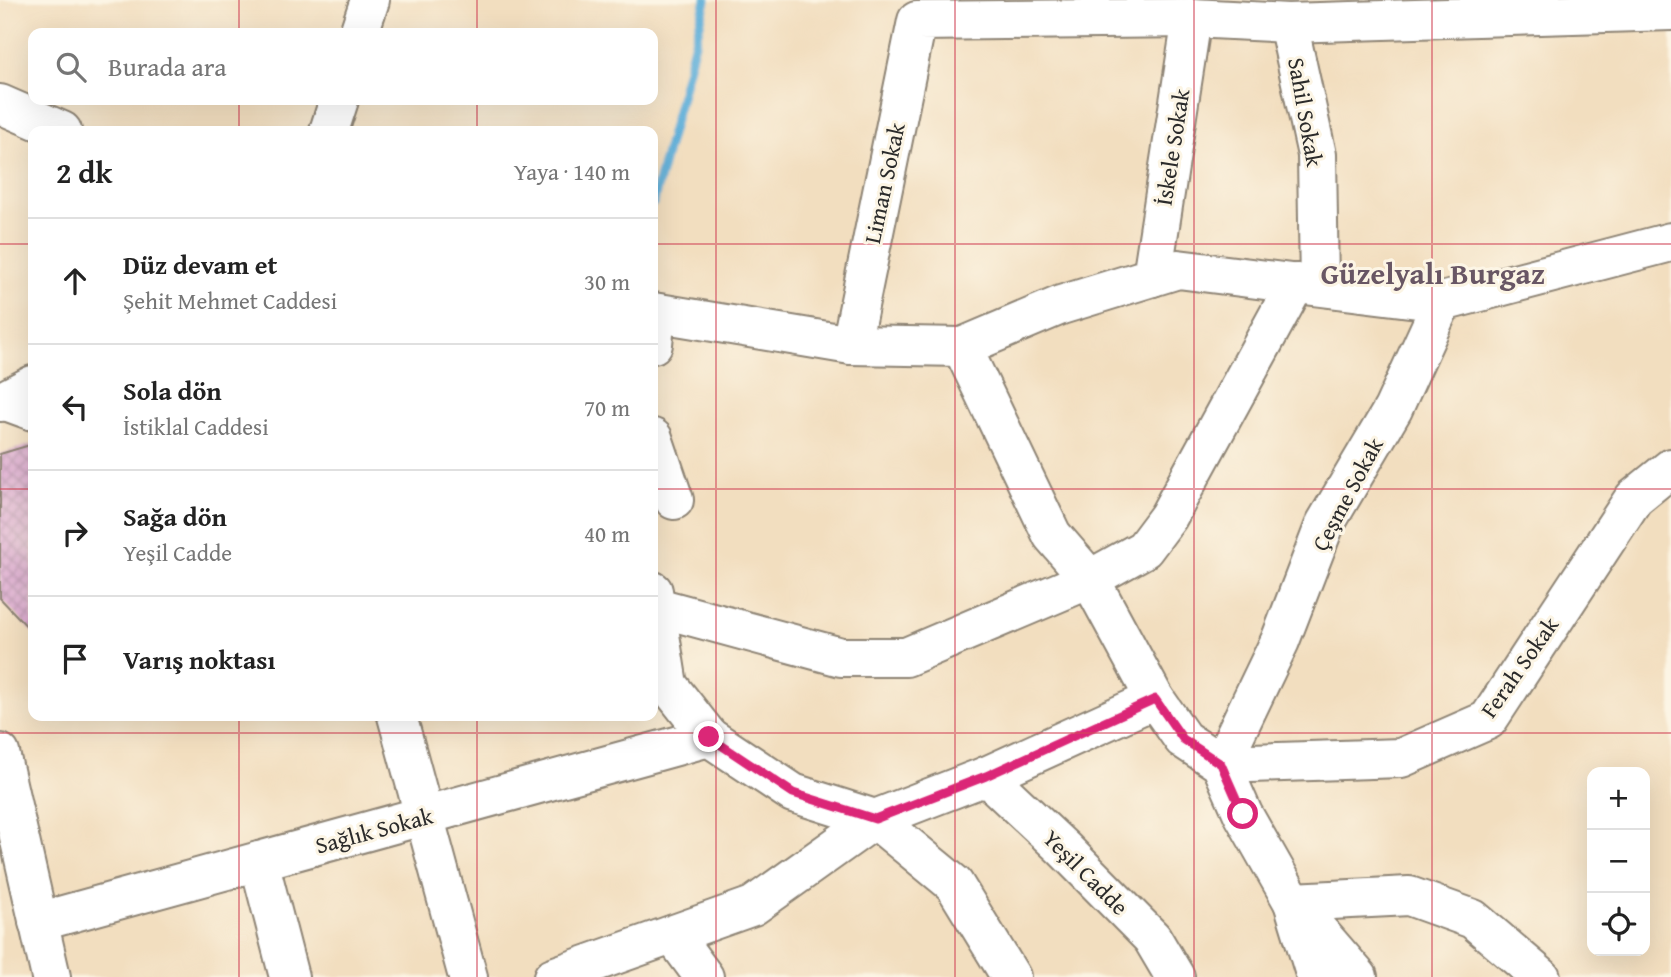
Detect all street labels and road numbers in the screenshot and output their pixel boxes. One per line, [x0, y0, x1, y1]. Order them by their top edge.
street label: Sahil Sokak [1280, 55, 1332, 169]
street label: İskele Sokak [1146, 86, 1198, 208]
street label: Liman Sokak [855, 119, 913, 246]
street label: Çeşme Sokak [1303, 431, 1391, 557]
street label: Ferah Sokak [1472, 610, 1566, 724]
street label: Sağlık Sokak [312, 798, 437, 862]
street label: Yeşil Cadde [1036, 822, 1136, 922]

